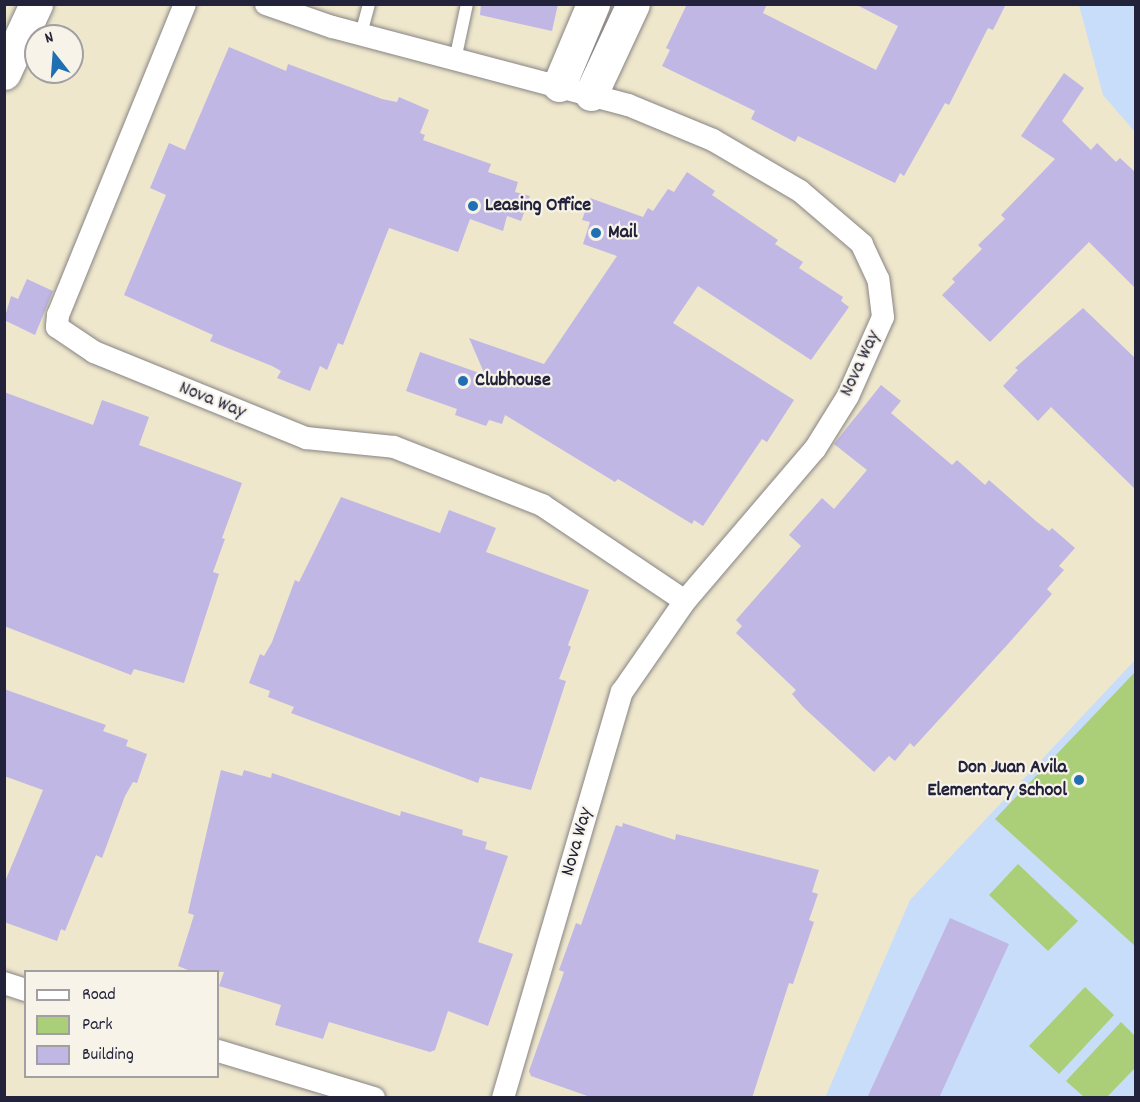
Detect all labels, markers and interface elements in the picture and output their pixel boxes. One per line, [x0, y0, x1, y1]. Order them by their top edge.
north arrow [24, 24, 84, 84]
text: N [42, 26, 56, 50]
place label: Leasing Office [485, 194, 591, 218]
marker: Leasing Office [466, 199, 480, 213]
place label: Mail [608, 221, 638, 245]
marker: Mail [589, 226, 603, 240]
street label: Nova Way [835, 327, 887, 401]
place label: Clubhouse [475, 369, 551, 393]
marker: Clubhouse [456, 374, 470, 388]
street label: Nova Way [175, 377, 249, 425]
place label: Don Juan Avila Elementary School [927, 756, 1067, 803]
marker: Don Juan Avila Elementary School [1072, 773, 1086, 787]
street label: Nova Way [557, 805, 599, 879]
legend [24, 970, 219, 1078]
text: Road [82, 983, 116, 1008]
text: Park [82, 1013, 113, 1038]
text: Building [82, 1043, 134, 1068]

